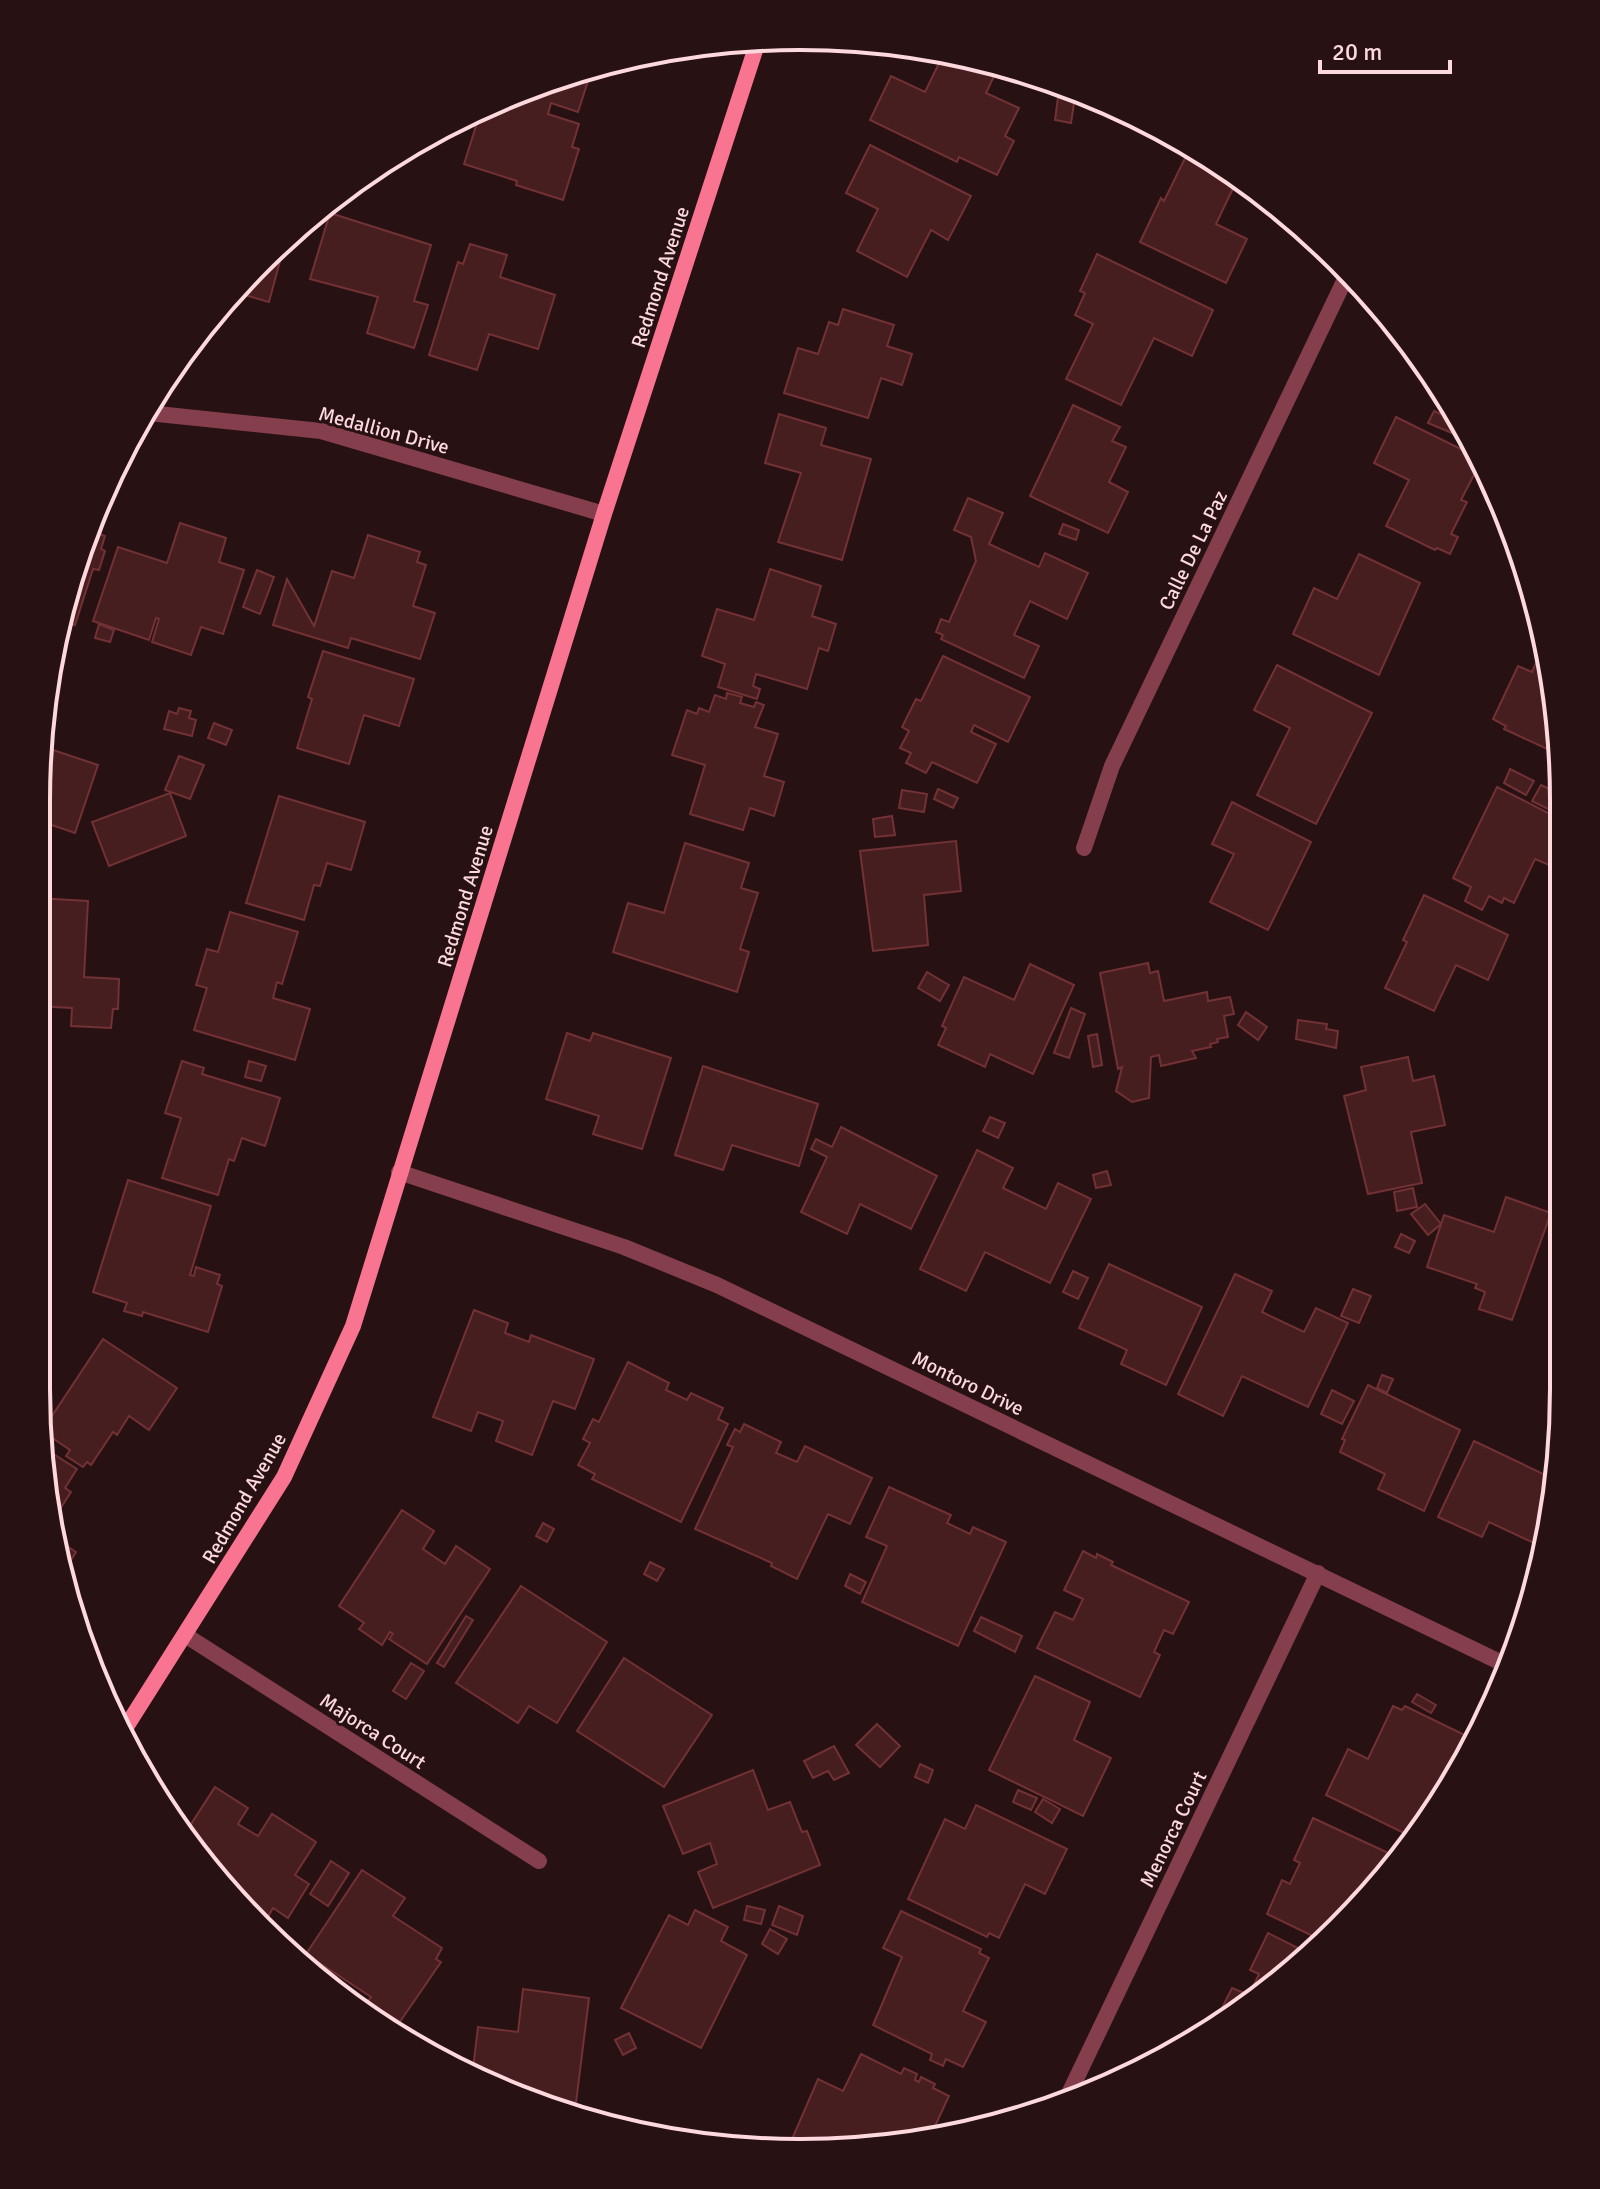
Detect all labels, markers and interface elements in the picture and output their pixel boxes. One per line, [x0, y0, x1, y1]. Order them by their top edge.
scale bar [1320, 24, 1450, 74]
text: 20 m [1332, 37, 1382, 67]
street label: Redmond Avenue [626, 203, 695, 351]
street label: Medallion Drive [316, 401, 452, 460]
street label: Calle De La Paz [1154, 486, 1233, 614]
street label: Redmond Avenue [432, 822, 499, 970]
street label: Montoro Drive [908, 1346, 1028, 1421]
street label: Redmond Avenue [197, 1428, 292, 1568]
street label: Majorca Court [315, 1688, 430, 1775]
street label: Menorca Court [1134, 1767, 1212, 1892]

